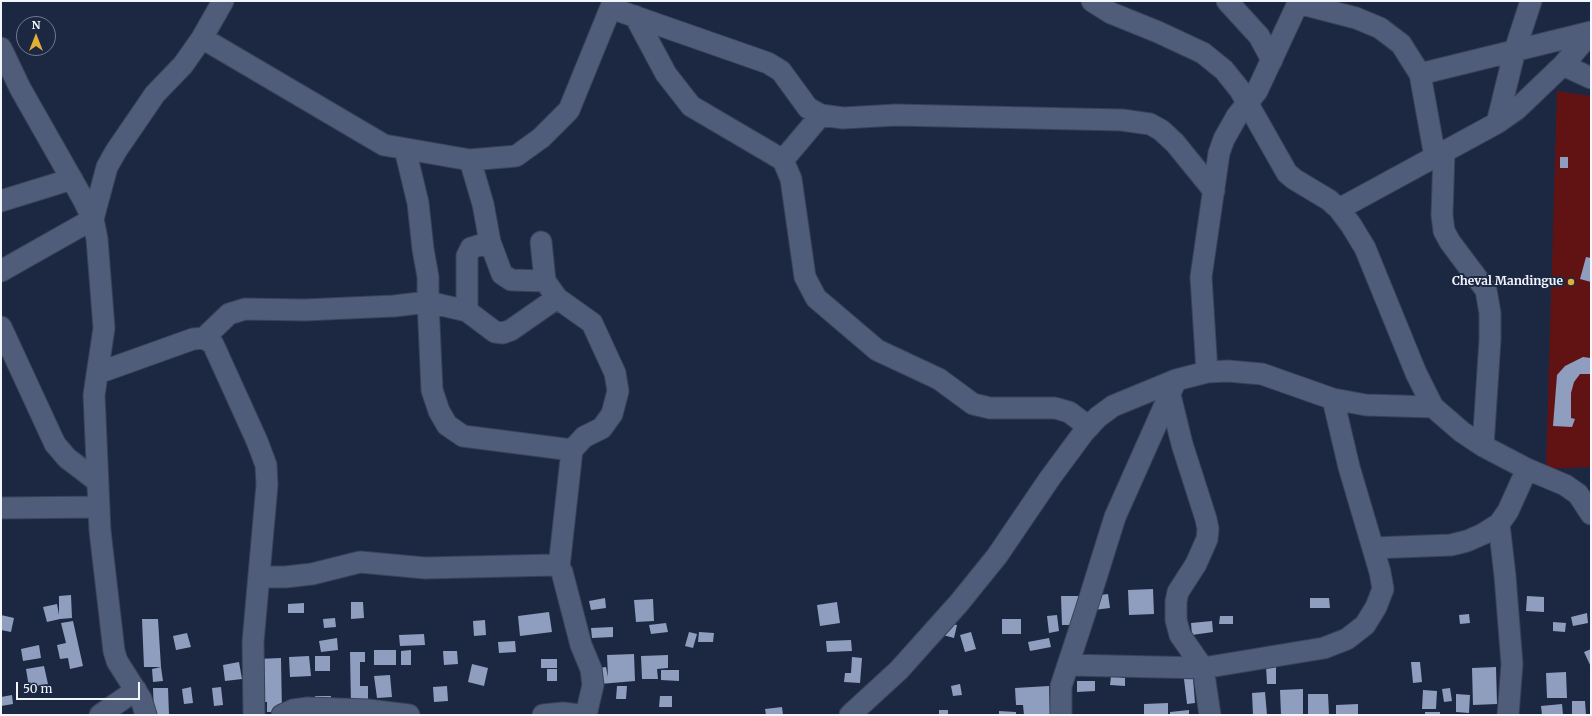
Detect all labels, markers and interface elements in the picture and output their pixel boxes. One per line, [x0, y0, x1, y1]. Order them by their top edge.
north arrow [16, 16, 56, 56]
text: N [32, 18, 40, 32]
place label: Cheval Mandingue [1452, 275, 1563, 289]
marker: Cheval Mandingue [1566, 277, 1576, 287]
scale bar [18, 674, 142, 700]
text: 50 m [23, 681, 52, 696]

